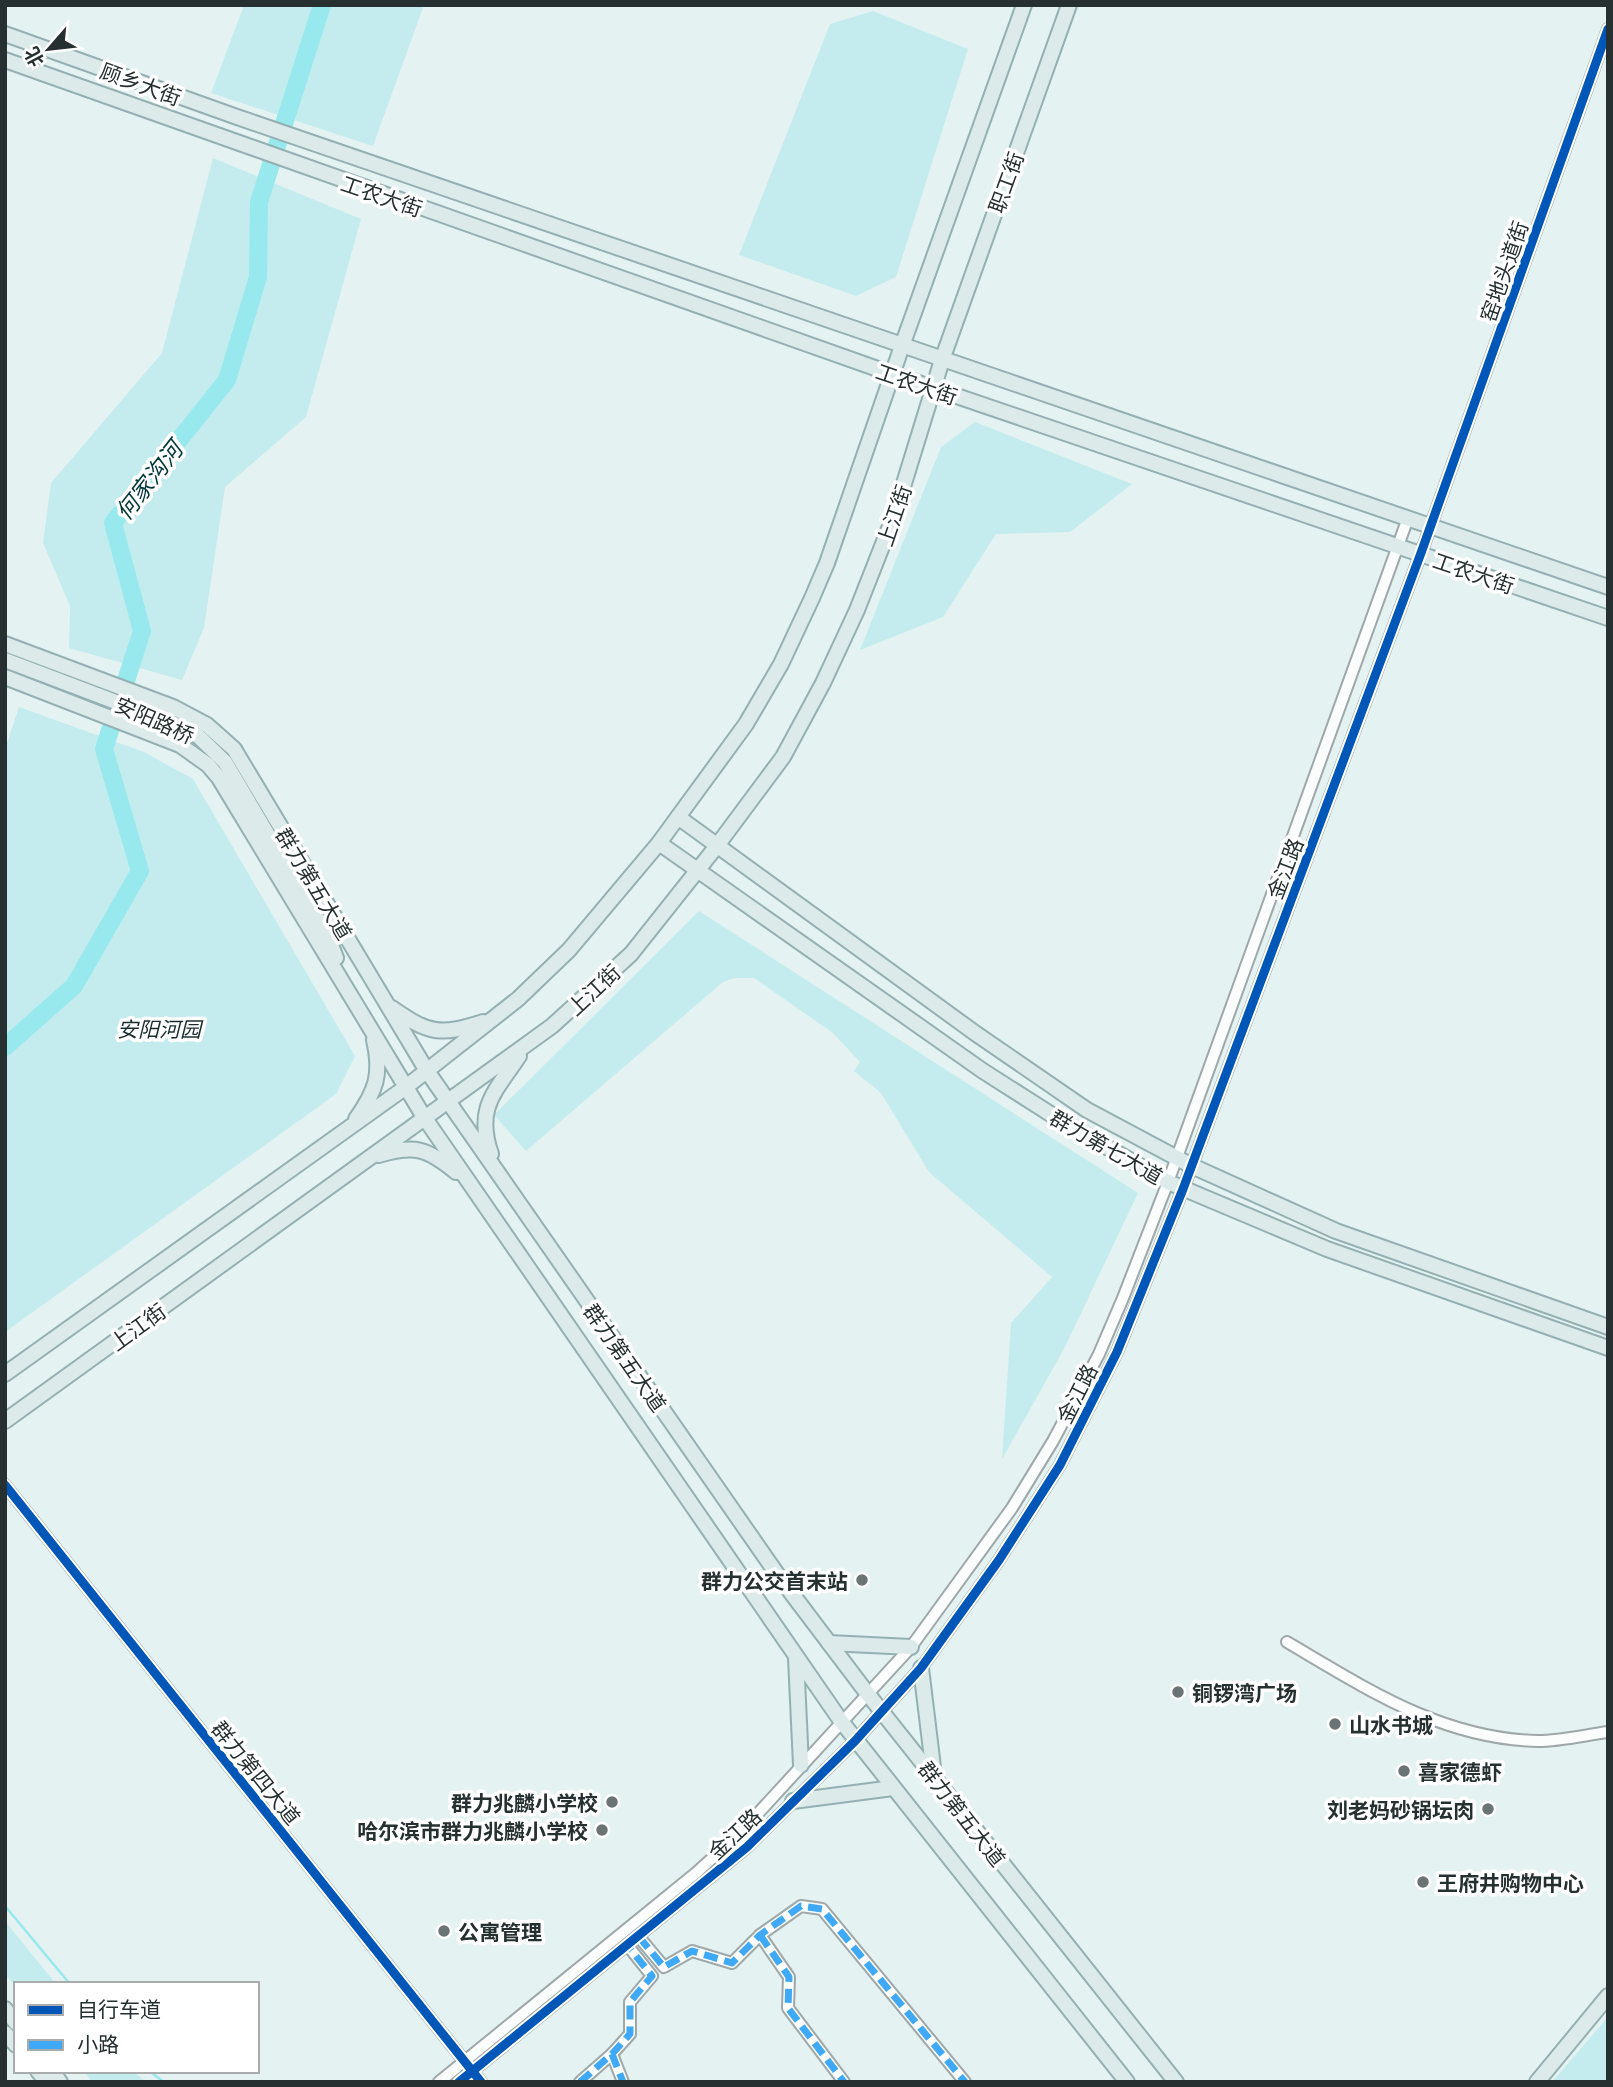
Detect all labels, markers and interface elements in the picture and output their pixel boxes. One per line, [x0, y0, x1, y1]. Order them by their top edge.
north arrow [14, 14, 84, 84]
text: 北 [17, 43, 49, 72]
street label: 顾乡大街 [97, 55, 185, 111]
street label: 职工街 [981, 148, 1029, 216]
street label: 工农大街 [338, 168, 426, 222]
street label: 窑地头道街 [1473, 217, 1533, 325]
street label: 工农大街 [873, 356, 961, 410]
water label: 何家沟河 [107, 431, 191, 526]
street label: 上江街 [870, 481, 916, 549]
street label: 工农大街 [1430, 545, 1518, 599]
street label: 安阳路桥 [111, 689, 199, 749]
street label: 群力第五大道 [271, 822, 359, 944]
street label: 金江路 [1260, 834, 1308, 902]
street label: 上江街 [560, 957, 626, 1021]
park label: 安阳河园 [117, 1014, 204, 1042]
street label: 群力第七大道 [1045, 1102, 1169, 1190]
street label: 上江街 [103, 1296, 171, 1356]
street label: 群力第五大道 [578, 1297, 674, 1417]
street label: 金江路 [1049, 1359, 1103, 1427]
place label: 群力公交首末站 [701, 1566, 848, 1594]
marker: 群力公交首末站 [854, 1572, 870, 1588]
place label: 铜锣湾广场 [1192, 1678, 1297, 1706]
marker: 铜锣湾广场 [1170, 1684, 1186, 1700]
place label: 山水书城 [1349, 1710, 1433, 1738]
street label: 群力第四大道 [206, 1714, 308, 1830]
marker: 山水书城 [1327, 1716, 1343, 1732]
street label: 群力第五大道 [913, 1755, 1013, 1871]
place label: 喜家德虾 [1418, 1757, 1502, 1785]
marker: 喜家德虾 [1396, 1763, 1412, 1779]
place label: 群力兆麟小学校 [451, 1788, 598, 1816]
marker: 群力兆麟小学校 [604, 1794, 620, 1810]
place label: 刘老妈砂锅坛肉 [1327, 1795, 1474, 1823]
street label: 金江路 [701, 1801, 767, 1865]
marker: 刘老妈砂锅坛肉 [1480, 1801, 1496, 1817]
place label: 哈尔滨市群力兆麟小学校 [357, 1816, 588, 1844]
marker: 哈尔滨市群力兆麟小学校 [594, 1822, 610, 1838]
place label: 王府井购物中心 [1437, 1868, 1584, 1896]
marker: 王府井购物中心 [1415, 1874, 1431, 1890]
place label: 公寓管理 [458, 1917, 542, 1945]
marker: 公寓管理 [436, 1923, 452, 1939]
legend [14, 1982, 259, 2073]
text: 自行车道 [77, 1994, 161, 2022]
text: 小路 [77, 2029, 119, 2057]

